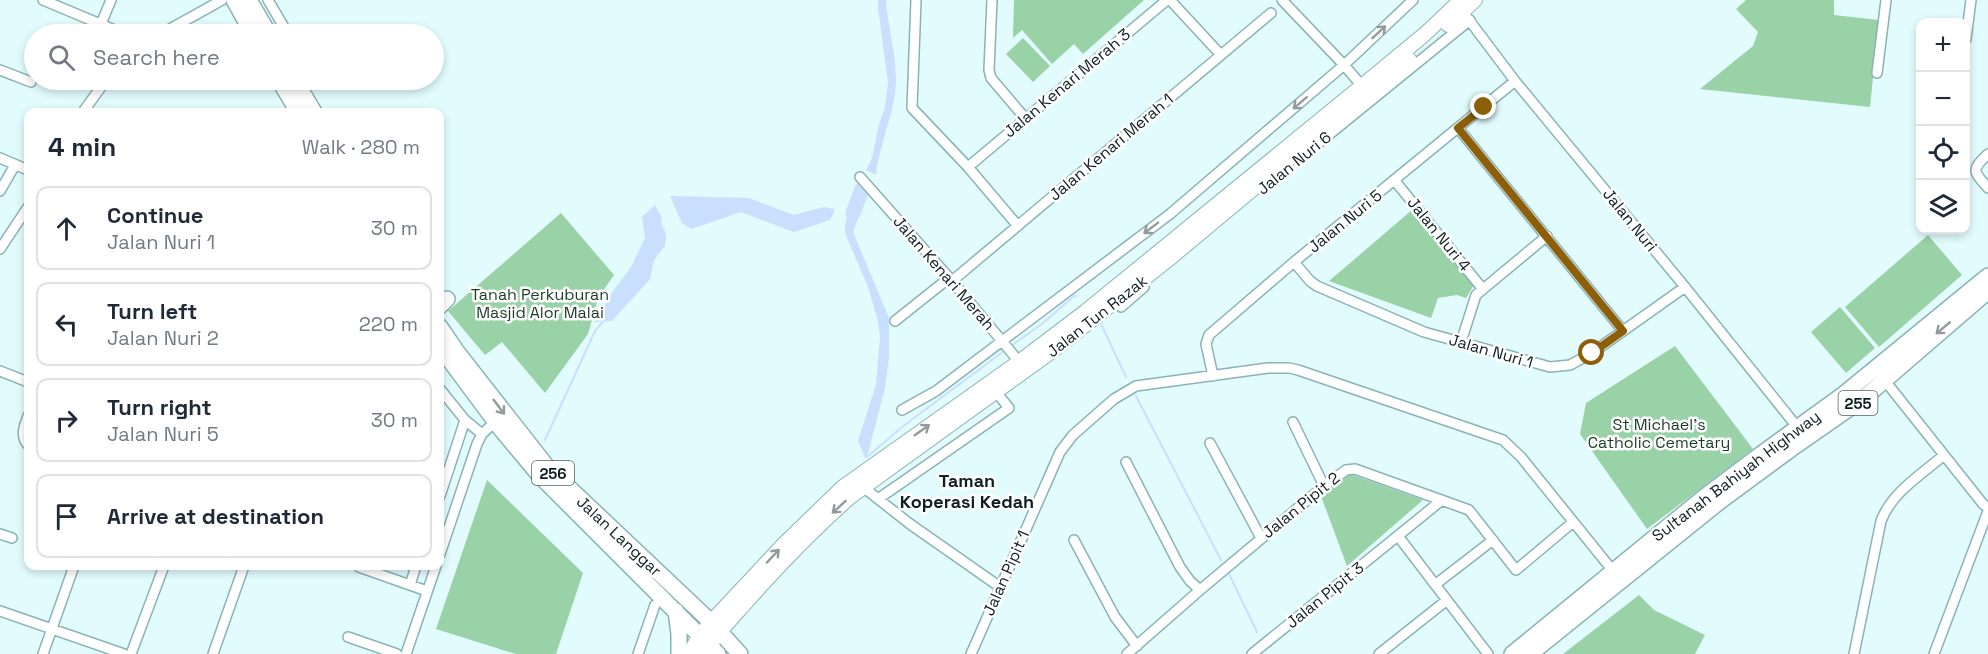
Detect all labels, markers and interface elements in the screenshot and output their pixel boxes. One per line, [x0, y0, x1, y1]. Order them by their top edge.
map controls [1916, 18, 1970, 234]
button: + [1916, 18, 1970, 72]
search box [24, 24, 444, 90]
street label: Jalan Kenari Merah 3 [999, 24, 1135, 142]
one-way arrow [1371, 25, 1386, 39]
icon: search [45, 41, 78, 74]
text: Search here [93, 43, 220, 71]
button: − [1916, 72, 1970, 126]
street label: Jalan Kenari Merah 1 [1044, 89, 1178, 205]
route end [1470, 93, 1496, 119]
one-way arrow [1293, 96, 1308, 110]
button: locate [1916, 126, 1970, 180]
street label: Jalan Nuri 6 [1253, 127, 1335, 199]
text: 4 min [48, 130, 116, 164]
text: Walk · 280 m [302, 134, 420, 160]
button: layers [1916, 180, 1970, 234]
street label: Jalan Nuri [1598, 184, 1662, 256]
street label: Jalan Nuri 5 [1304, 185, 1386, 257]
street label: Jalan Nuri 4 [1403, 192, 1475, 276]
text: Continue [107, 201, 203, 229]
street label: Jalan Kenari Merah [888, 211, 1000, 335]
icon: ahead [50, 212, 83, 245]
text: 30 m [371, 215, 418, 241]
one-way arrow [1143, 222, 1159, 235]
text: Jalan Nuri 1 [107, 229, 215, 255]
street label: Jalan Tun Razak [1042, 270, 1152, 362]
park label: Tanah Perkuburan Masjid Alor Malai [471, 284, 609, 323]
text: Turn left [107, 297, 197, 325]
icon: left [50, 308, 83, 341]
text: 220 m [359, 311, 418, 337]
one-way arrow [1935, 322, 1951, 335]
text: Jalan Nuri 2 [107, 325, 219, 351]
street label: Jalan Nuri 1 [1447, 329, 1535, 373]
route start [1578, 339, 1604, 365]
road number: 255 [1838, 391, 1878, 415]
text: Turn right [107, 393, 212, 421]
one-way arrow [493, 399, 506, 415]
icon: right [50, 404, 83, 437]
street label: Sultanah Bahiyah Highway [1648, 406, 1824, 546]
text: 30 m [371, 407, 418, 433]
park label: St Michael's Catholic Cemetary [1588, 414, 1730, 453]
text: Jalan Nuri 5 [107, 421, 219, 447]
one-way arrow [913, 424, 929, 436]
road number: 256 [532, 461, 574, 485]
street label: Jalan Pipit 2 [1258, 467, 1344, 543]
district label: Taman Koperasi Kedah [900, 469, 1034, 513]
street label: Jalan Langgar [572, 491, 666, 581]
icon: arrive [50, 500, 83, 533]
one-way arrow [831, 500, 846, 514]
text: Arrive at destination [107, 502, 324, 530]
street label: Jalan Pipit 1 [978, 527, 1034, 619]
one-way arrow [766, 548, 780, 563]
street label: Jalan Pipit 3 [1282, 557, 1368, 633]

